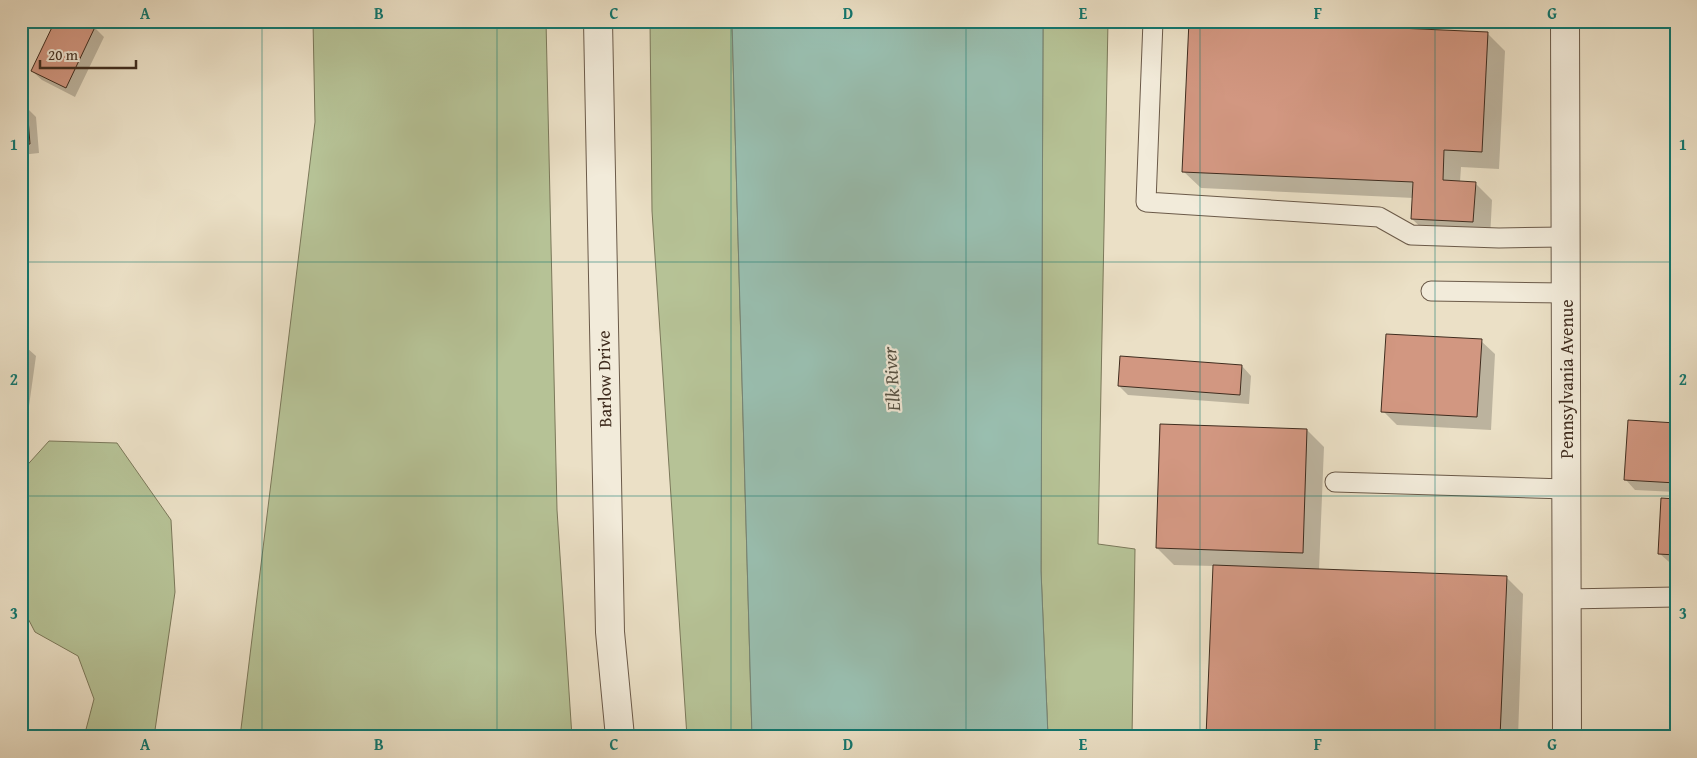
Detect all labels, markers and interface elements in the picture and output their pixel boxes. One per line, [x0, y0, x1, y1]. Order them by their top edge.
text: A [140, 1, 151, 25]
text: B [374, 1, 384, 25]
text: C [609, 1, 619, 25]
text: D [843, 1, 853, 25]
text: E [1079, 1, 1088, 25]
text: F [1314, 1, 1322, 25]
text: G [1547, 1, 1557, 25]
scale bar [40, 38, 136, 70]
text: 20 m [48, 44, 79, 65]
text: 1 [10, 132, 18, 156]
text: 1 [1679, 132, 1687, 156]
street label: Pennsylvania Avenue [1553, 299, 1580, 459]
street label: Barlow Drive [590, 330, 618, 428]
water label: Elk River [875, 345, 907, 413]
text: 2 [10, 367, 18, 391]
text: 2 [1679, 367, 1687, 391]
text: 3 [10, 601, 18, 625]
text: 3 [1679, 601, 1687, 625]
text: A [140, 732, 151, 756]
text: B [374, 732, 384, 756]
text: C [609, 732, 619, 756]
text: D [843, 732, 853, 756]
text: E [1079, 732, 1088, 756]
text: F [1314, 732, 1322, 756]
text: G [1547, 732, 1557, 756]

